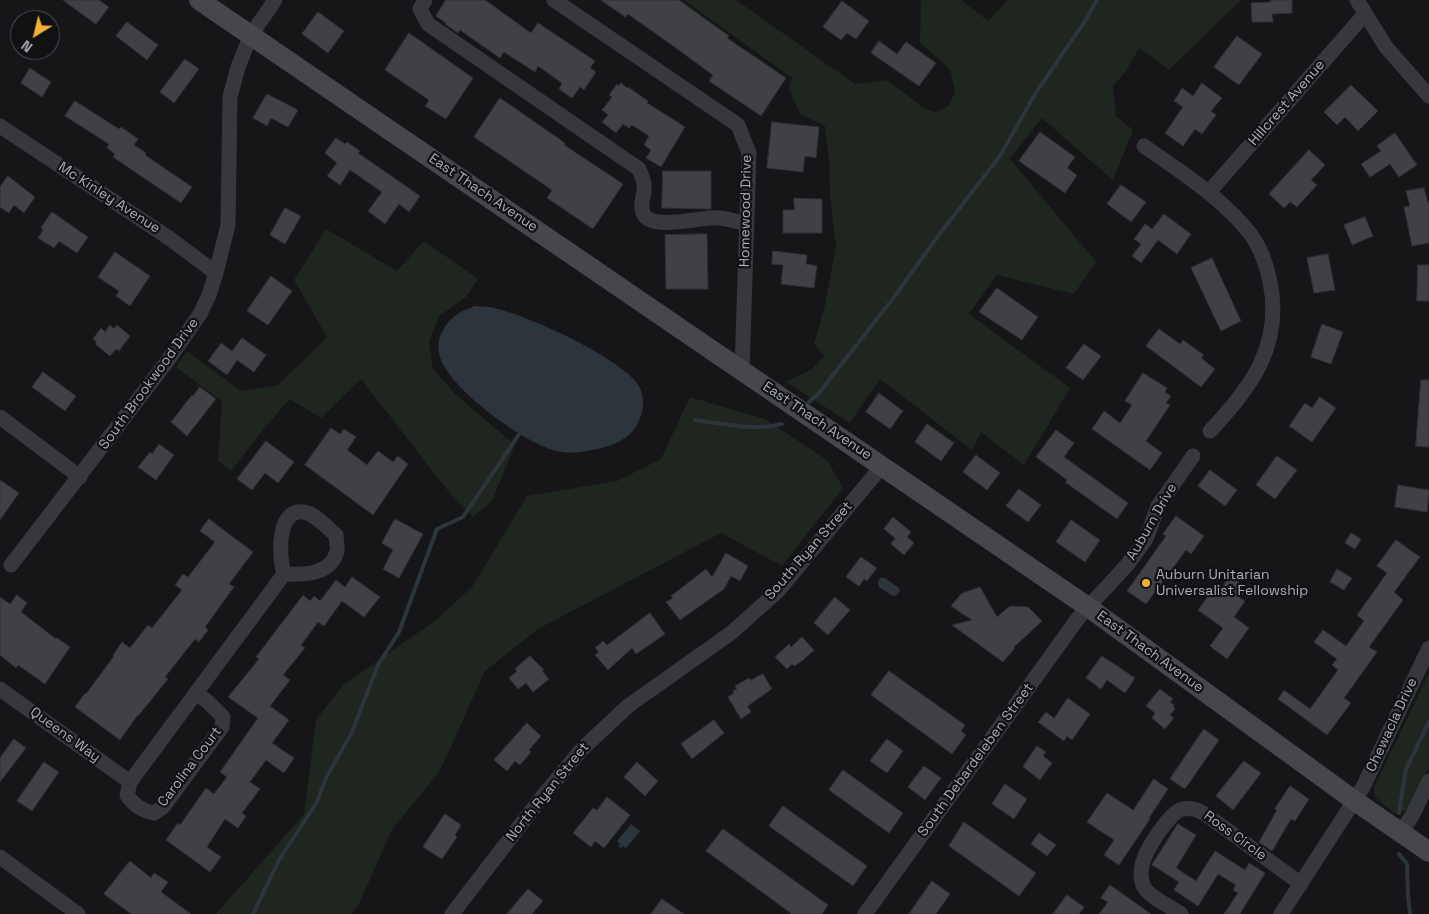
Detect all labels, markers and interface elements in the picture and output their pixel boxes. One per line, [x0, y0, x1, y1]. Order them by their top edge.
north arrow [10, 10, 60, 60]
text: N [18, 36, 36, 56]
street label: Hillcrest Avenue [1245, 57, 1329, 149]
street label: East Thach Avenue [425, 150, 541, 236]
street label: Homewood Drive [737, 155, 755, 267]
street label: Mc Kinley Avenue [55, 159, 163, 237]
street label: South Brookwood Drive [96, 315, 202, 453]
street label: East Thach Avenue [759, 378, 875, 464]
street label: Auburn Drive [1123, 481, 1181, 563]
street label: South Ryan Street [762, 498, 856, 604]
place label: Auburn Unitarian Universalist Fellowship [1156, 567, 1308, 600]
marker: Auburn Unitarian Universalist Fellowship [1140, 577, 1152, 589]
street label: East Thach Avenue [1093, 608, 1207, 696]
street label: Chewacla Drive [1363, 675, 1421, 775]
street label: South Debardeleben Street [915, 680, 1037, 840]
street label: Queens Way [27, 704, 103, 766]
street label: Carolina Court [154, 724, 226, 810]
street label: North Ryan Street [503, 739, 593, 845]
street label: Ross Circle [1200, 808, 1270, 864]

